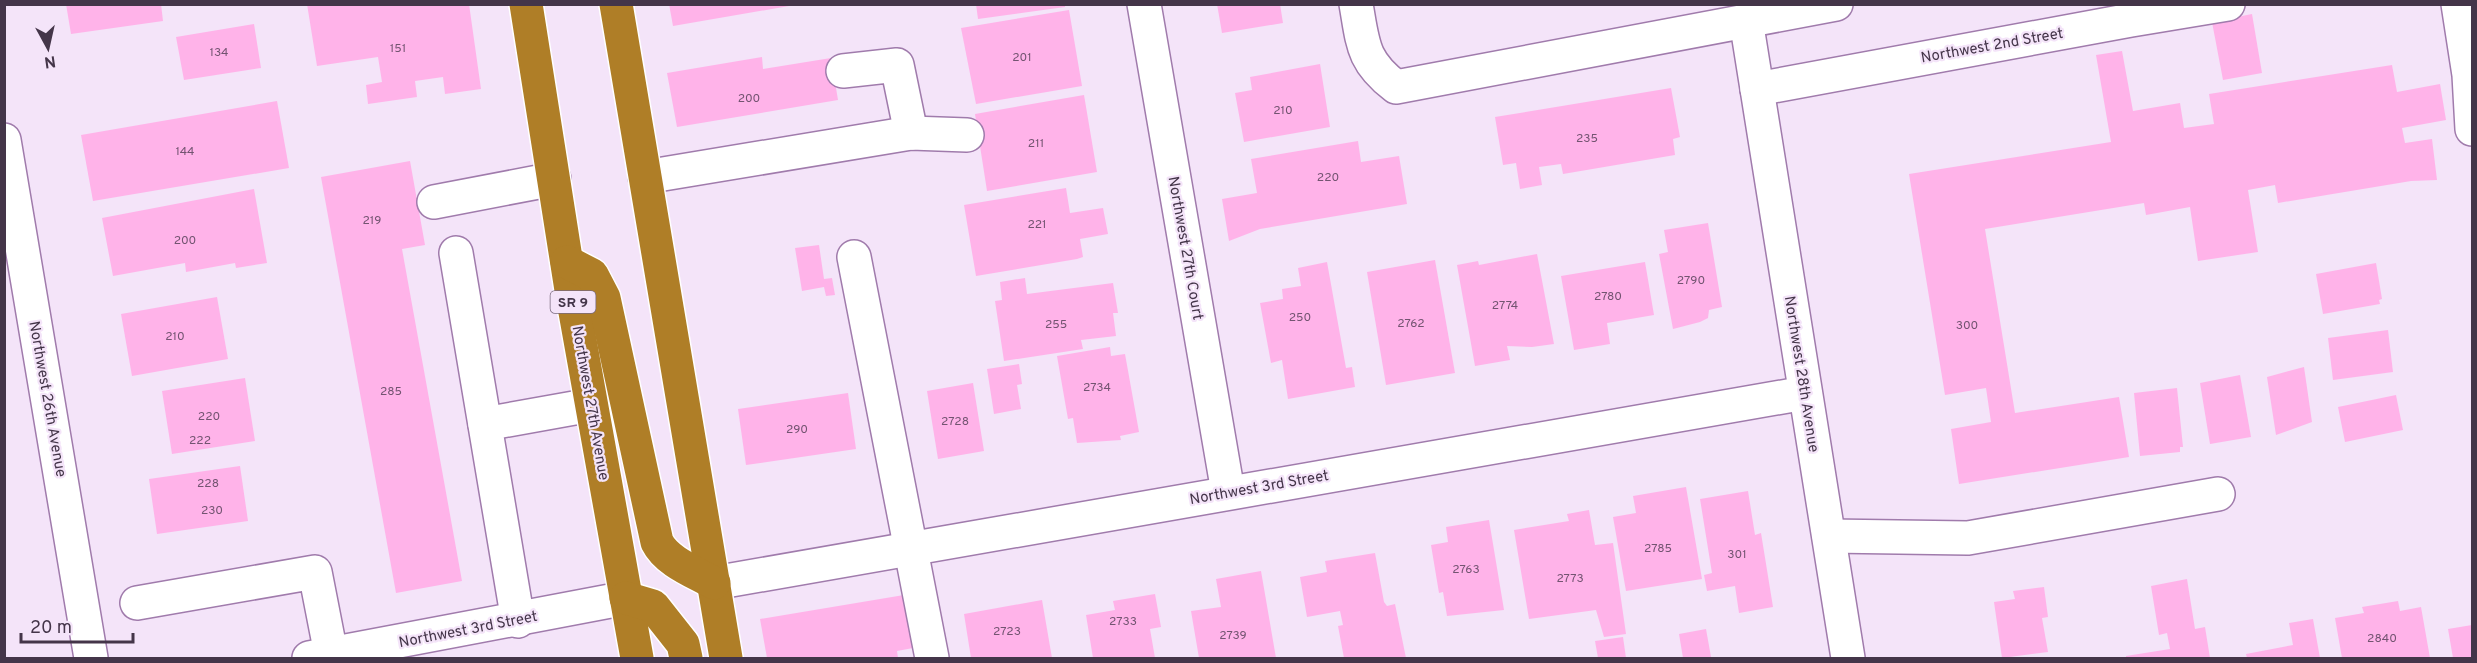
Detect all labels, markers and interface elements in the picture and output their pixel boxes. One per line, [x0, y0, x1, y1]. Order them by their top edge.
north arrow [18, 18, 78, 78]
street label: Northwest 2nd Street [1920, 25, 2065, 68]
house number: 151 [390, 41, 406, 57]
house number: 134 [209, 45, 229, 61]
text: N [43, 50, 57, 72]
house number: 201 [1012, 50, 1032, 66]
house number: 200 [738, 91, 760, 107]
house number: 210 [1273, 103, 1293, 119]
house number: 235 [1576, 131, 1598, 147]
house number: 211 [1028, 136, 1044, 152]
house number: 144 [175, 144, 195, 160]
house number: 220 [1317, 170, 1339, 186]
street label: Northwest 27th Court [1163, 175, 1207, 322]
house number: 219 [363, 213, 381, 229]
house number: 221 [1027, 217, 1047, 233]
house number: 200 [174, 233, 196, 249]
house number: 2790 [1677, 273, 1705, 289]
house number: 2780 [1594, 289, 1622, 305]
road number: SR 9 [550, 291, 596, 313]
street label: Northwest 28th Avenue [1779, 295, 1822, 454]
house number: 2774 [1492, 298, 1518, 314]
house number: 250 [1289, 310, 1311, 326]
house number: 2762 [1397, 316, 1425, 332]
house number: 255 [1045, 317, 1067, 333]
house number: 300 [1956, 318, 1978, 334]
street label: Northwest 26th Avenue [23, 320, 70, 479]
street label: Northwest 27th Avenue [567, 325, 612, 482]
house number: 210 [165, 329, 185, 345]
house number: 2734 [1083, 380, 1111, 396]
house number: 285 [380, 384, 402, 400]
house number: 220 [198, 409, 220, 425]
house number: 2728 [941, 414, 969, 430]
house number: 290 [786, 422, 808, 438]
house number: 222 [189, 433, 211, 449]
street label: Northwest 3rd Street [1188, 467, 1330, 510]
house number: 228 [197, 476, 219, 492]
house number: 230 [201, 503, 223, 519]
house number: 2785 [1644, 541, 1672, 557]
house number: 301 [1727, 547, 1747, 563]
house number: 2763 [1452, 562, 1480, 578]
house number: 2773 [1556, 571, 1584, 587]
scale bar [21, 606, 134, 644]
street label: Northwest 3rd Street [397, 608, 539, 653]
house number: 2733 [1109, 614, 1137, 630]
text: 20 m [30, 617, 72, 640]
house number: 2723 [993, 624, 1021, 640]
house number: 2739 [1219, 628, 1247, 644]
house number: 2840 [2367, 631, 2397, 647]

